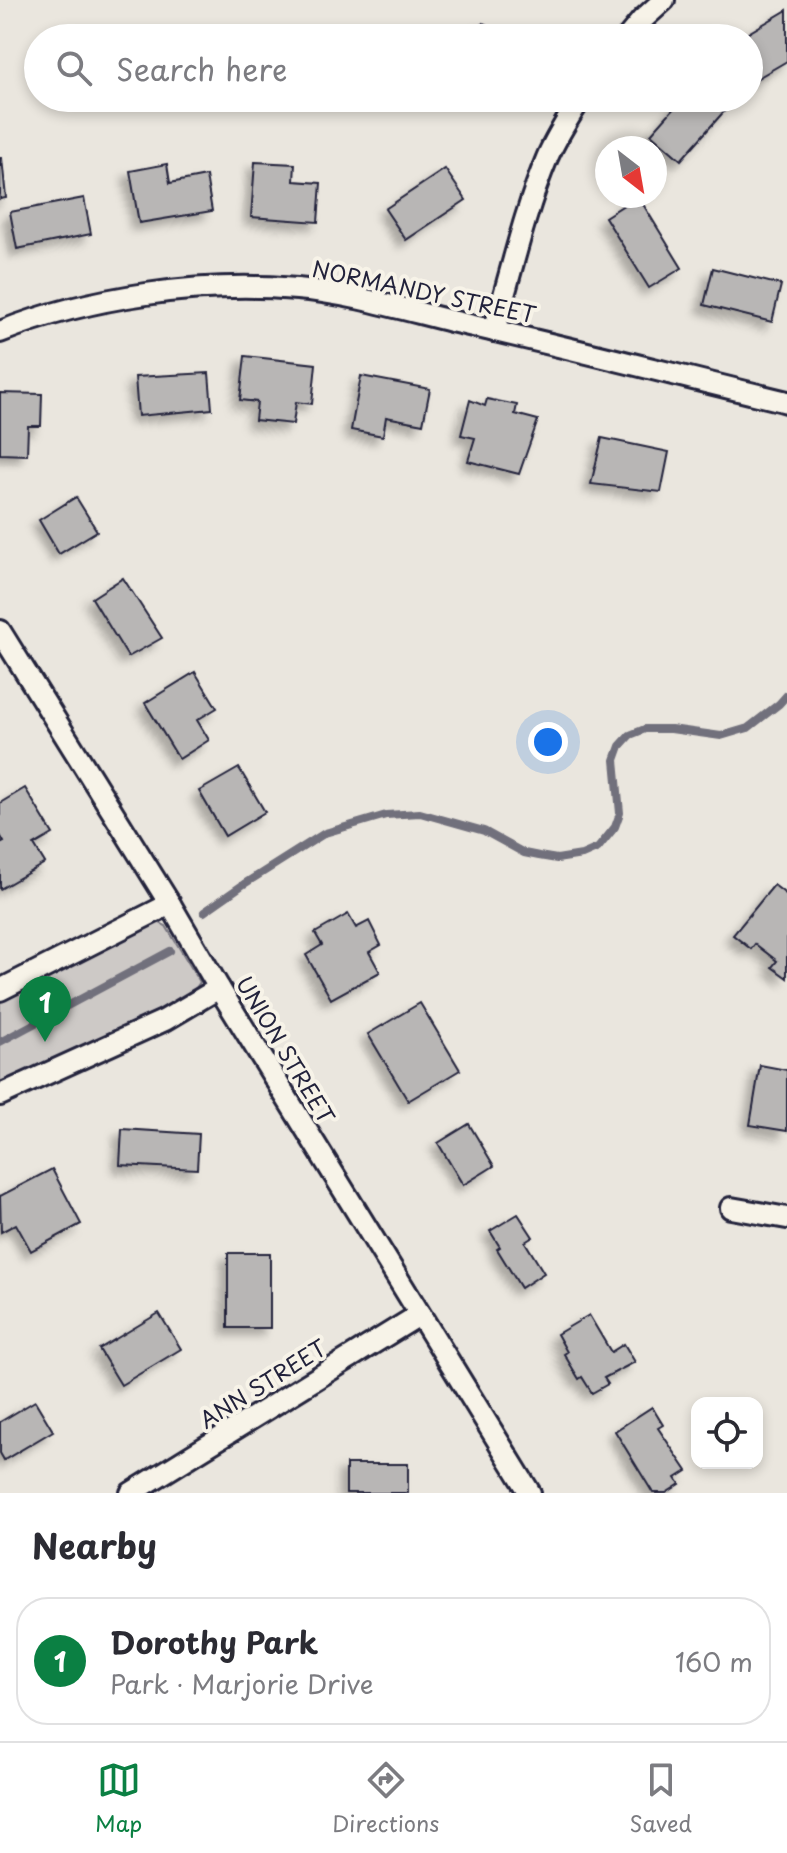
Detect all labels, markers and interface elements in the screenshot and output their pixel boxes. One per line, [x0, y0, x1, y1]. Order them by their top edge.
search box [24, 24, 763, 112]
icon: search [52, 46, 96, 90]
text: Search here [116, 46, 288, 91]
north arrow [595, 136, 667, 208]
street label: NORMANDY STREET [310, 251, 539, 330]
your location [528, 722, 568, 762]
street label: UNION STREET [229, 969, 344, 1129]
pin: 1 [19, 976, 71, 1042]
street label: ANN STREET [192, 1330, 332, 1435]
map controls [691, 1397, 763, 1469]
button: locate [691, 1397, 763, 1469]
text: Nearby [32, 1519, 157, 1571]
text: Dorothy Park [110, 1619, 318, 1664]
text: 1 [54, 1642, 66, 1681]
text: 160 m [675, 1642, 753, 1681]
text: Park · Marjorie Drive [110, 1664, 374, 1703]
tab: Map [95, 1758, 142, 1839]
tab: Directions [332, 1758, 439, 1839]
tab: Saved [629, 1758, 692, 1839]

